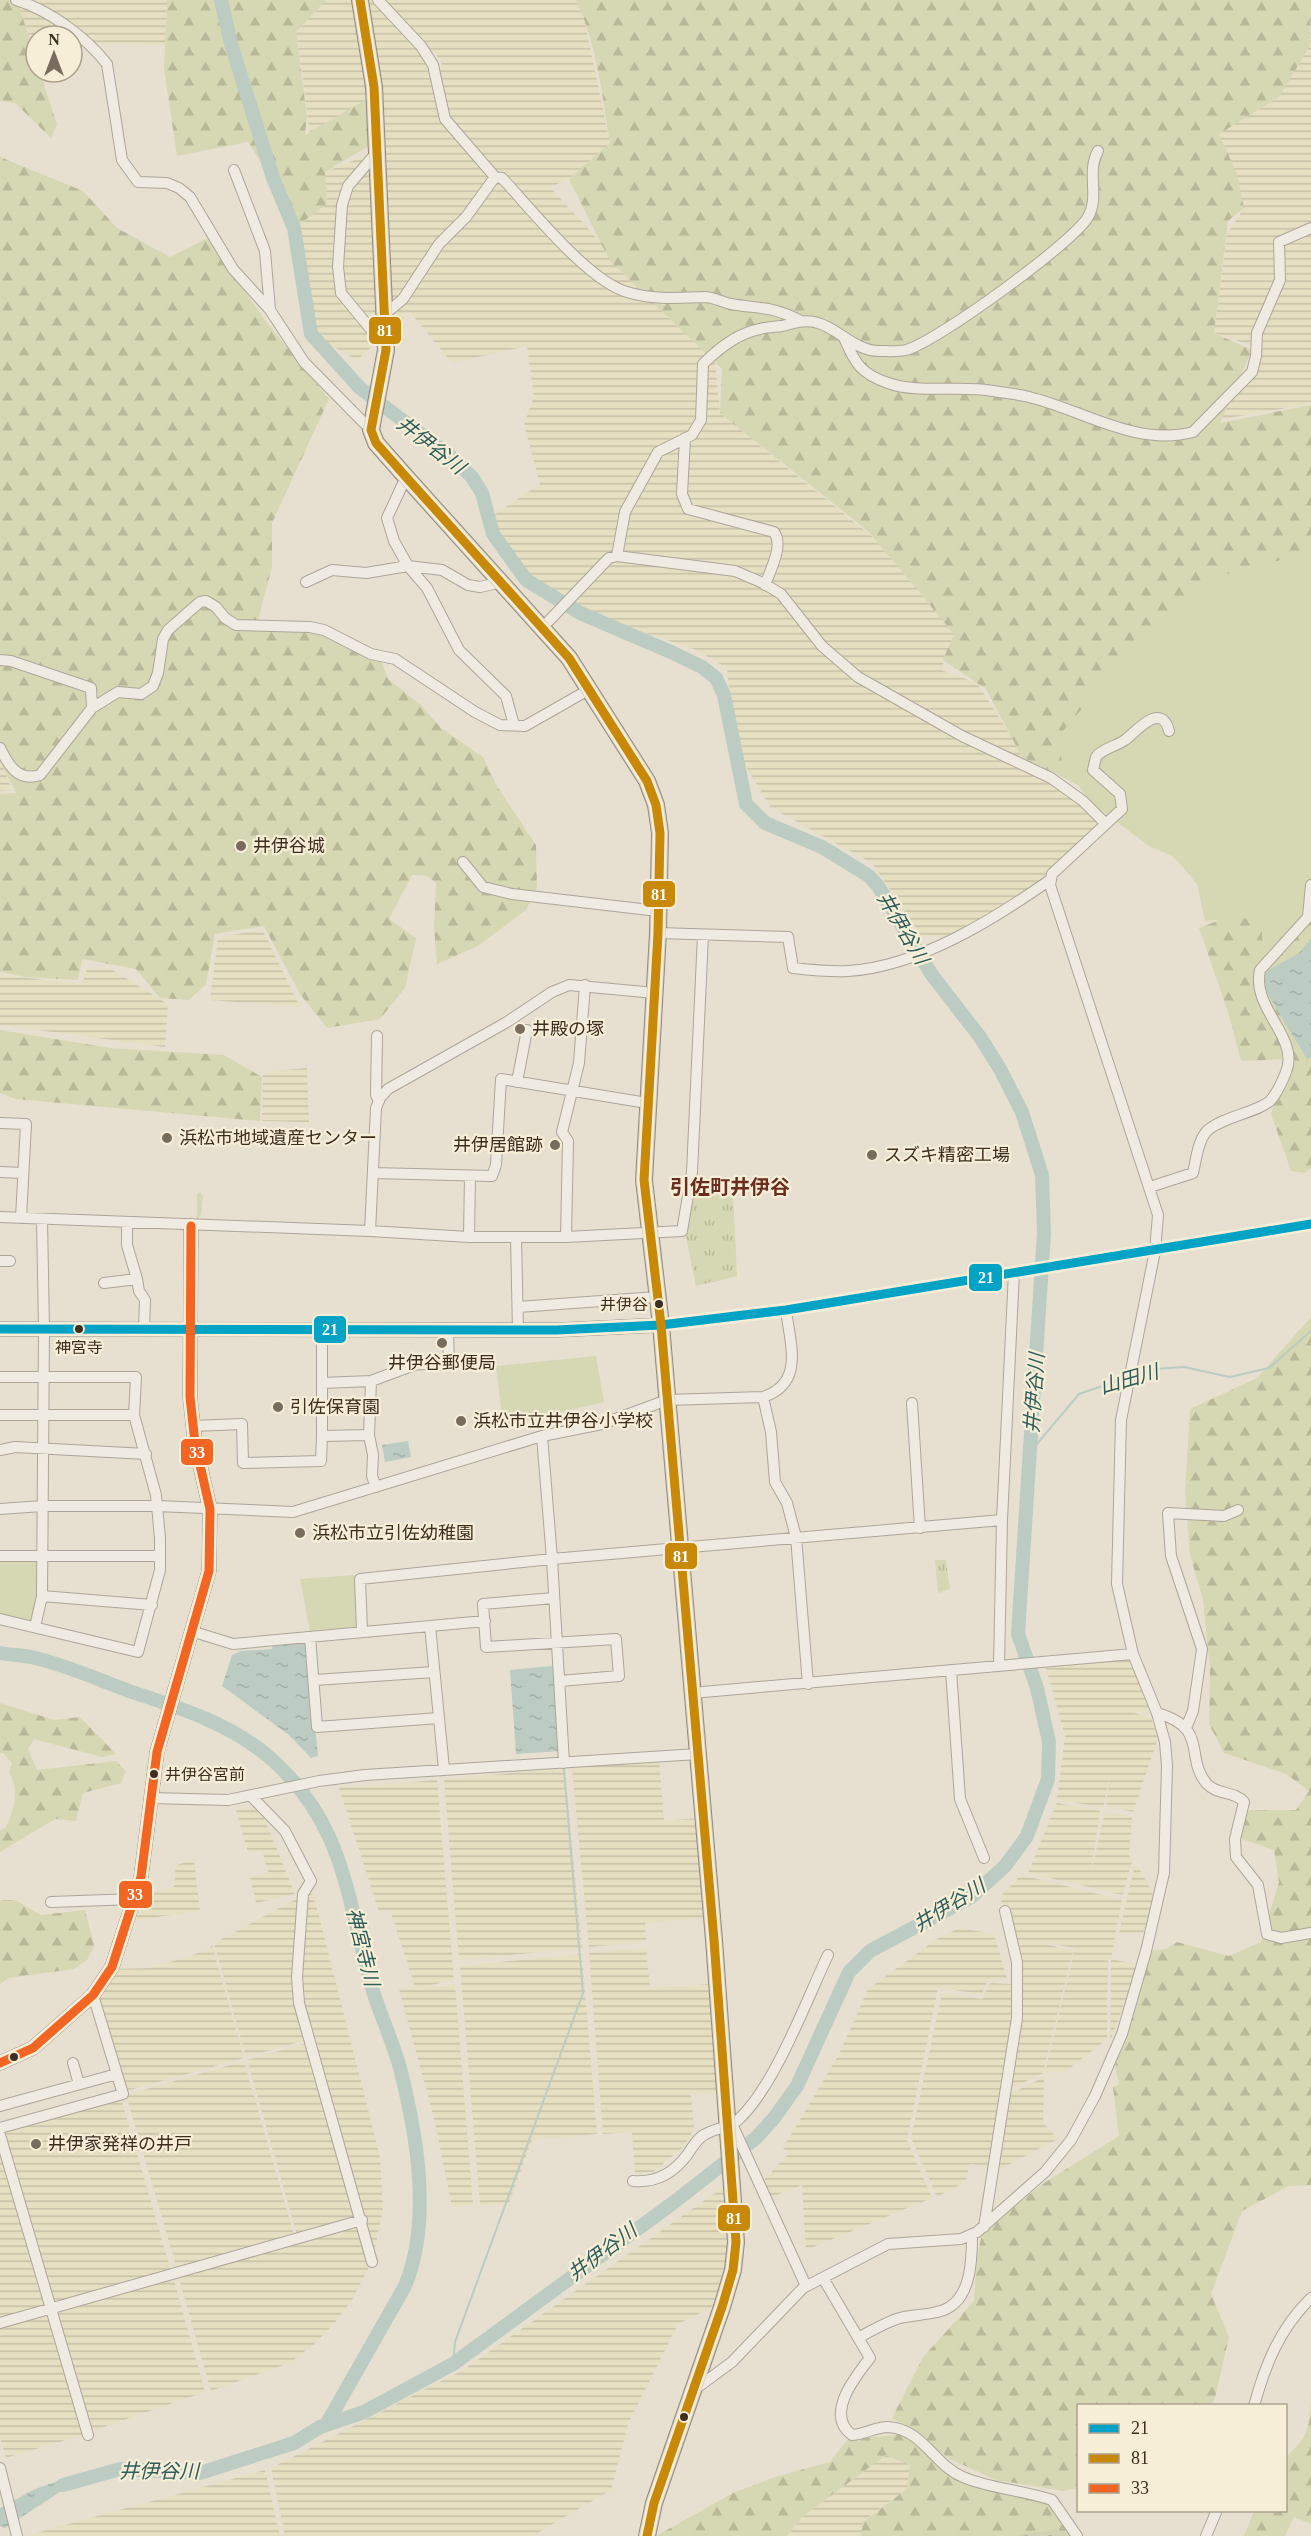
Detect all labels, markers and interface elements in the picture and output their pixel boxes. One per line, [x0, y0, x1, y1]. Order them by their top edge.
north arrow [24, 24, 84, 84]
text: N [48, 31, 60, 48]
line badge: 81 [368, 316, 402, 345]
text: 81 [377, 322, 393, 339]
water label: 井伊谷川 [393, 412, 471, 480]
place label: 井伊谷城 [253, 836, 325, 856]
marker: 井伊谷城 [234, 839, 248, 853]
line badge: 81 [642, 880, 676, 908]
text: 81 [651, 886, 667, 903]
water label: 井伊谷川 [873, 888, 934, 970]
place label: 井殿の塚 [532, 1019, 604, 1039]
marker: 井殿の塚 [513, 1022, 527, 1036]
place label: 浜松市地域遺産センター [179, 1128, 377, 1148]
marker: 浜松市地域遺産センター [160, 1131, 174, 1145]
place label: 井伊居館跡 [453, 1135, 543, 1155]
marker: 井伊居館跡 [548, 1138, 562, 1152]
place label: スズキ精密工場 [884, 1145, 1010, 1165]
marker: スズキ精密工場 [865, 1148, 879, 1162]
district label: 引佐町井伊谷 [670, 1176, 790, 1198]
line badge: 21 [968, 1263, 1003, 1292]
text: 21 [978, 1269, 994, 1286]
place label: 井伊谷 [600, 1296, 648, 1313]
marker: 井伊谷 [653, 1298, 665, 1310]
line badge: 21 [313, 1315, 347, 1344]
text: 21 [322, 1321, 338, 1338]
marker: 神宮寺 [73, 1323, 85, 1335]
marker: 井伊谷郵便局 [435, 1336, 449, 1350]
place label: 神宮寺 [55, 1339, 103, 1356]
water label: 井伊谷川 [1020, 1350, 1048, 1434]
place label: 井伊谷郵便局 [388, 1353, 496, 1373]
water label: 山田川 [1097, 1360, 1163, 1398]
place label: 引佐保育園 [290, 1397, 380, 1417]
marker: 引佐保育園 [271, 1400, 285, 1414]
place label: 浜松市立井伊谷小学校 [473, 1411, 653, 1431]
marker: 浜松市立井伊谷小学校 [454, 1414, 468, 1428]
line badge: 33 [180, 1438, 214, 1466]
text: 33 [189, 1444, 205, 1461]
place label: 浜松市立引佐幼稚園 [312, 1523, 474, 1543]
marker: 浜松市立引佐幼稚園 [293, 1526, 307, 1540]
line badge: 81 [664, 1542, 698, 1570]
text: 81 [673, 1548, 689, 1565]
place label: 井伊谷宮前 [165, 1766, 245, 1783]
marker: 井伊谷宮前 [148, 1768, 160, 1780]
water label: 井伊谷川 [909, 1873, 990, 1936]
line badge: 33 [118, 1880, 153, 1909]
text: 33 [127, 1886, 143, 1903]
water label: 神宮寺川 [343, 1906, 384, 1990]
unlabelled marker [8, 2051, 20, 2063]
place label: 井伊家発祥の井戸 [48, 2134, 192, 2154]
marker: 井伊家発祥の井戸 [29, 2137, 43, 2151]
line badge: 81 [717, 2204, 751, 2232]
text: 81 [726, 2210, 742, 2227]
water label: 井伊谷川 [563, 2218, 642, 2285]
legend [1077, 2404, 1287, 2512]
unlabelled marker [678, 2411, 690, 2423]
text: 21 [1131, 2418, 1149, 2438]
text: 81 [1131, 2448, 1149, 2468]
water label: 井伊谷川 [119, 2460, 201, 2482]
text: 33 [1131, 2478, 1149, 2498]

